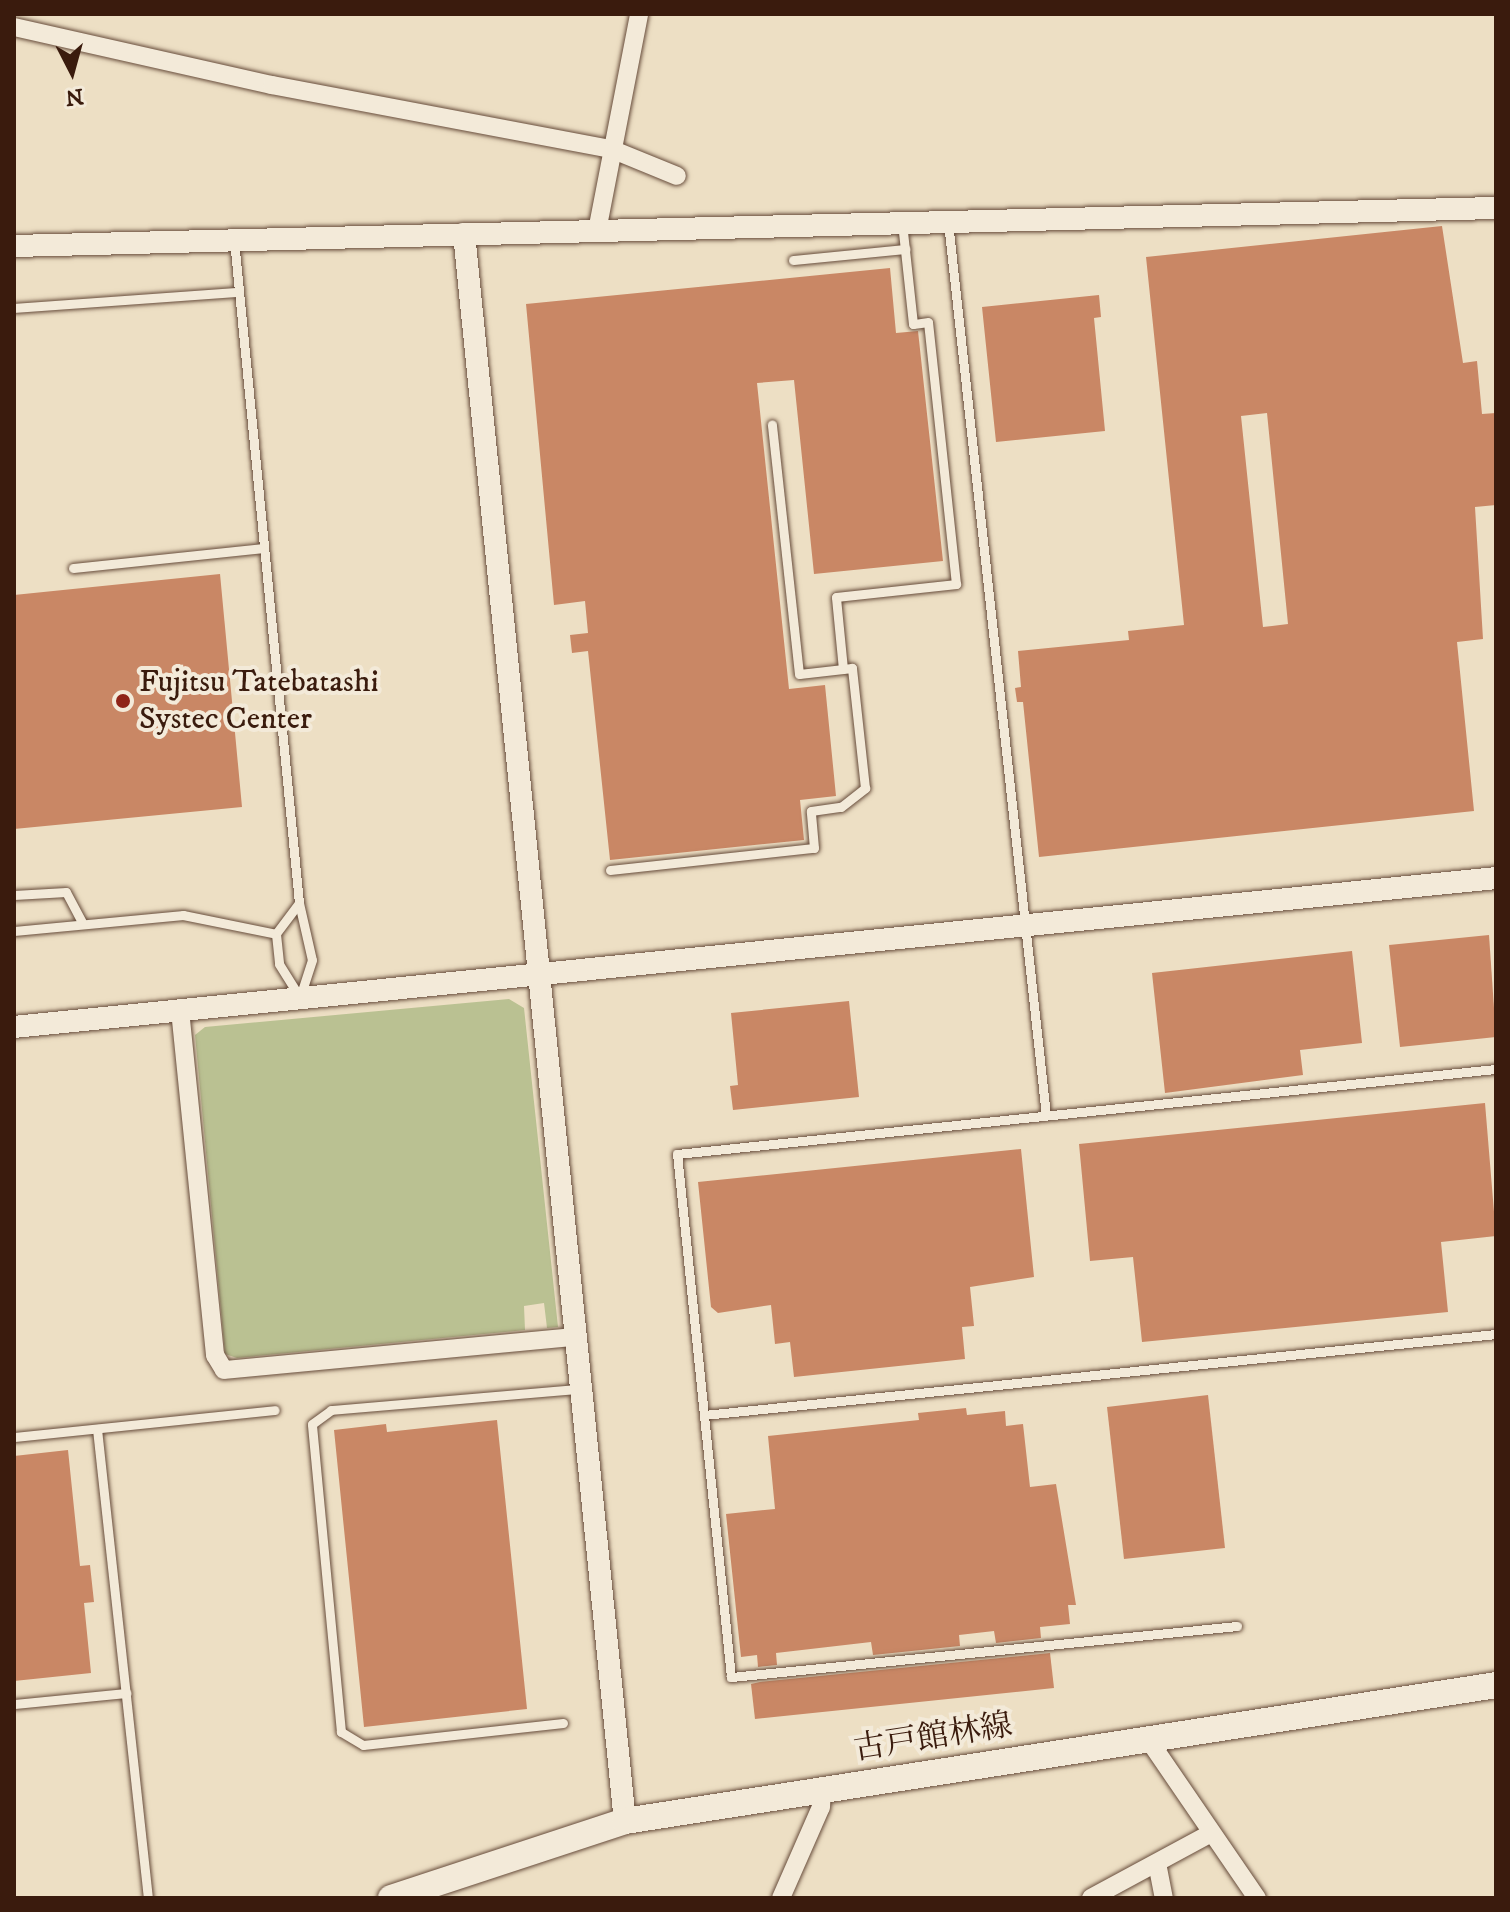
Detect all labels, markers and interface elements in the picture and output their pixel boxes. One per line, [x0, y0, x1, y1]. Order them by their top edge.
north arrow [32, 32, 112, 112]
text: N [64, 82, 85, 111]
place label: Fujitsu Tatebatashi Systec Center [139, 664, 379, 739]
marker: Fujitsu Tatebatashi Systec Center [114, 692, 132, 710]
street label: 古戸館林線 [851, 1707, 1015, 1769]

